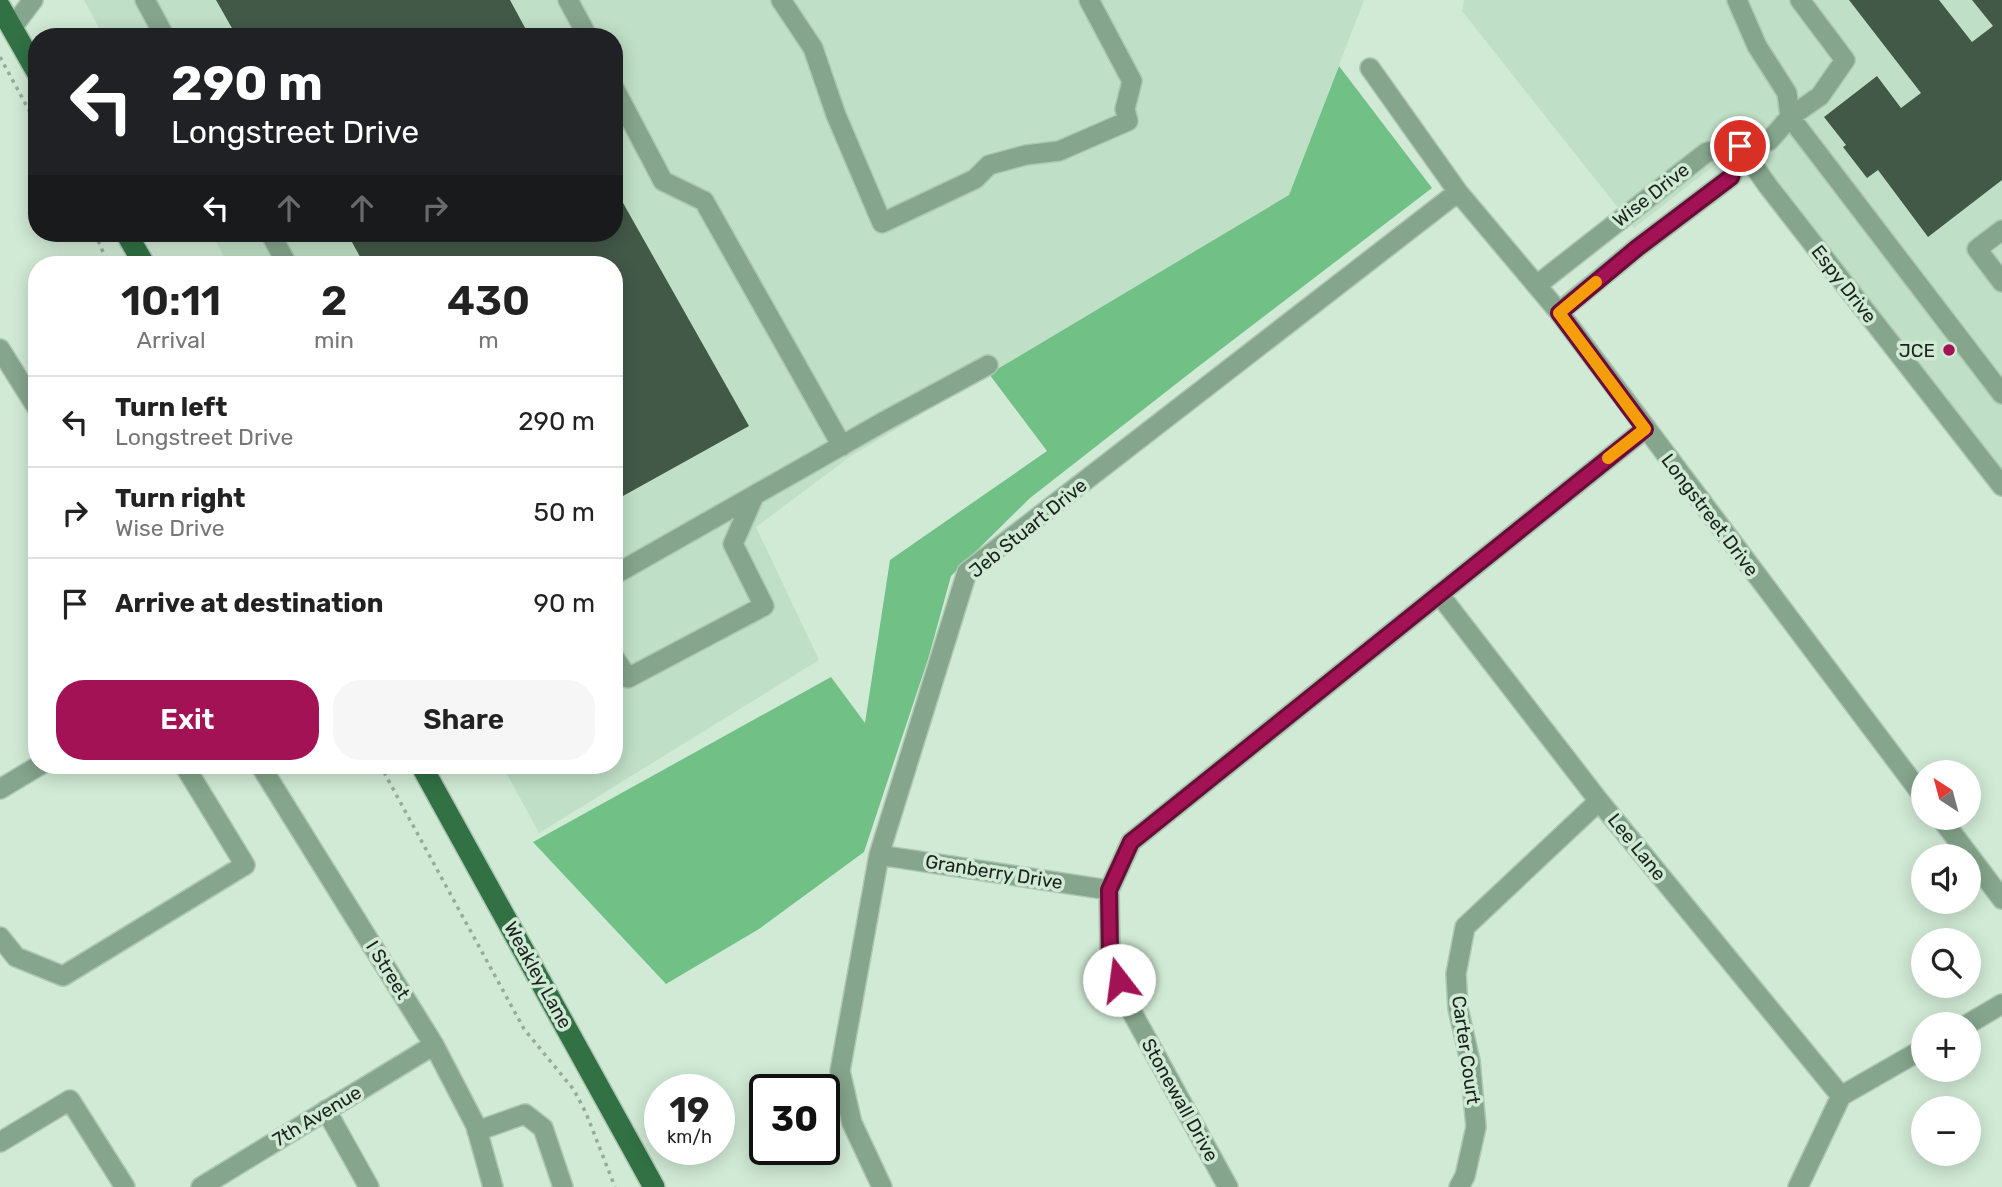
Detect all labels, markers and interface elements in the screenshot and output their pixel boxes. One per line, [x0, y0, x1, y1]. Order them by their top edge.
text: 290 m [171, 54, 323, 112]
icon: left [56, 56, 147, 147]
text: Longstreet Drive [171, 113, 419, 151]
pin [1710, 116, 1770, 176]
icon: arrive [1721, 127, 1759, 165]
street label: Wise Drive [1608, 158, 1694, 232]
icon: left [197, 189, 235, 227]
icon: ahead [270, 189, 308, 227]
icon: ahead [343, 189, 381, 227]
icon: right [416, 189, 454, 227]
street label: Espy Drive [1806, 240, 1882, 328]
text: 10:11 [121, 276, 221, 326]
text: 2 [321, 276, 347, 326]
text: 430 [447, 276, 530, 326]
text: Arrival [137, 326, 206, 354]
text: min [314, 326, 354, 354]
text: m [478, 326, 499, 354]
place label: JCE [1899, 339, 1935, 362]
marker: JCE [1941, 342, 1957, 358]
text: Turn left [115, 392, 227, 423]
icon: left [56, 403, 94, 441]
text: 290 m [518, 406, 595, 437]
text: Longstreet Drive [115, 423, 293, 451]
street label: Longstreet Drive [1656, 449, 1764, 581]
street label: Jeb Stuart Drive [964, 473, 1092, 583]
text: Turn right [115, 483, 245, 514]
icon: right [56, 494, 94, 532]
text: 50 m [534, 497, 595, 528]
text: Wise Drive [115, 514, 225, 542]
icon: arrive [56, 585, 94, 623]
text: Arrive at destination [115, 588, 383, 619]
text: 90 m [534, 588, 595, 619]
button: Exit [56, 680, 319, 760]
button: Share [333, 680, 595, 760]
north arrow [1911, 760, 1981, 830]
map controls [1911, 760, 1981, 1166]
street label: Lee Lane [1603, 809, 1671, 885]
button: sound [1911, 844, 1981, 914]
street label: Granberry Drive [924, 850, 1064, 894]
street label: Weakley Lane [499, 918, 577, 1032]
button: search [1911, 928, 1981, 998]
street label: I Street [361, 936, 415, 1004]
position arrow [1082, 943, 1156, 1017]
street label: Carter Court [1447, 994, 1485, 1106]
button: + [1911, 1012, 1981, 1082]
street label: Stonewall Drive [1137, 1034, 1223, 1166]
speed limit sign: 30 [749, 1074, 840, 1165]
street label: 7th Avenue [268, 1081, 366, 1151]
text: 19 [670, 1089, 709, 1131]
button: − [1911, 1096, 1981, 1166]
text: km/h [667, 1126, 712, 1148]

